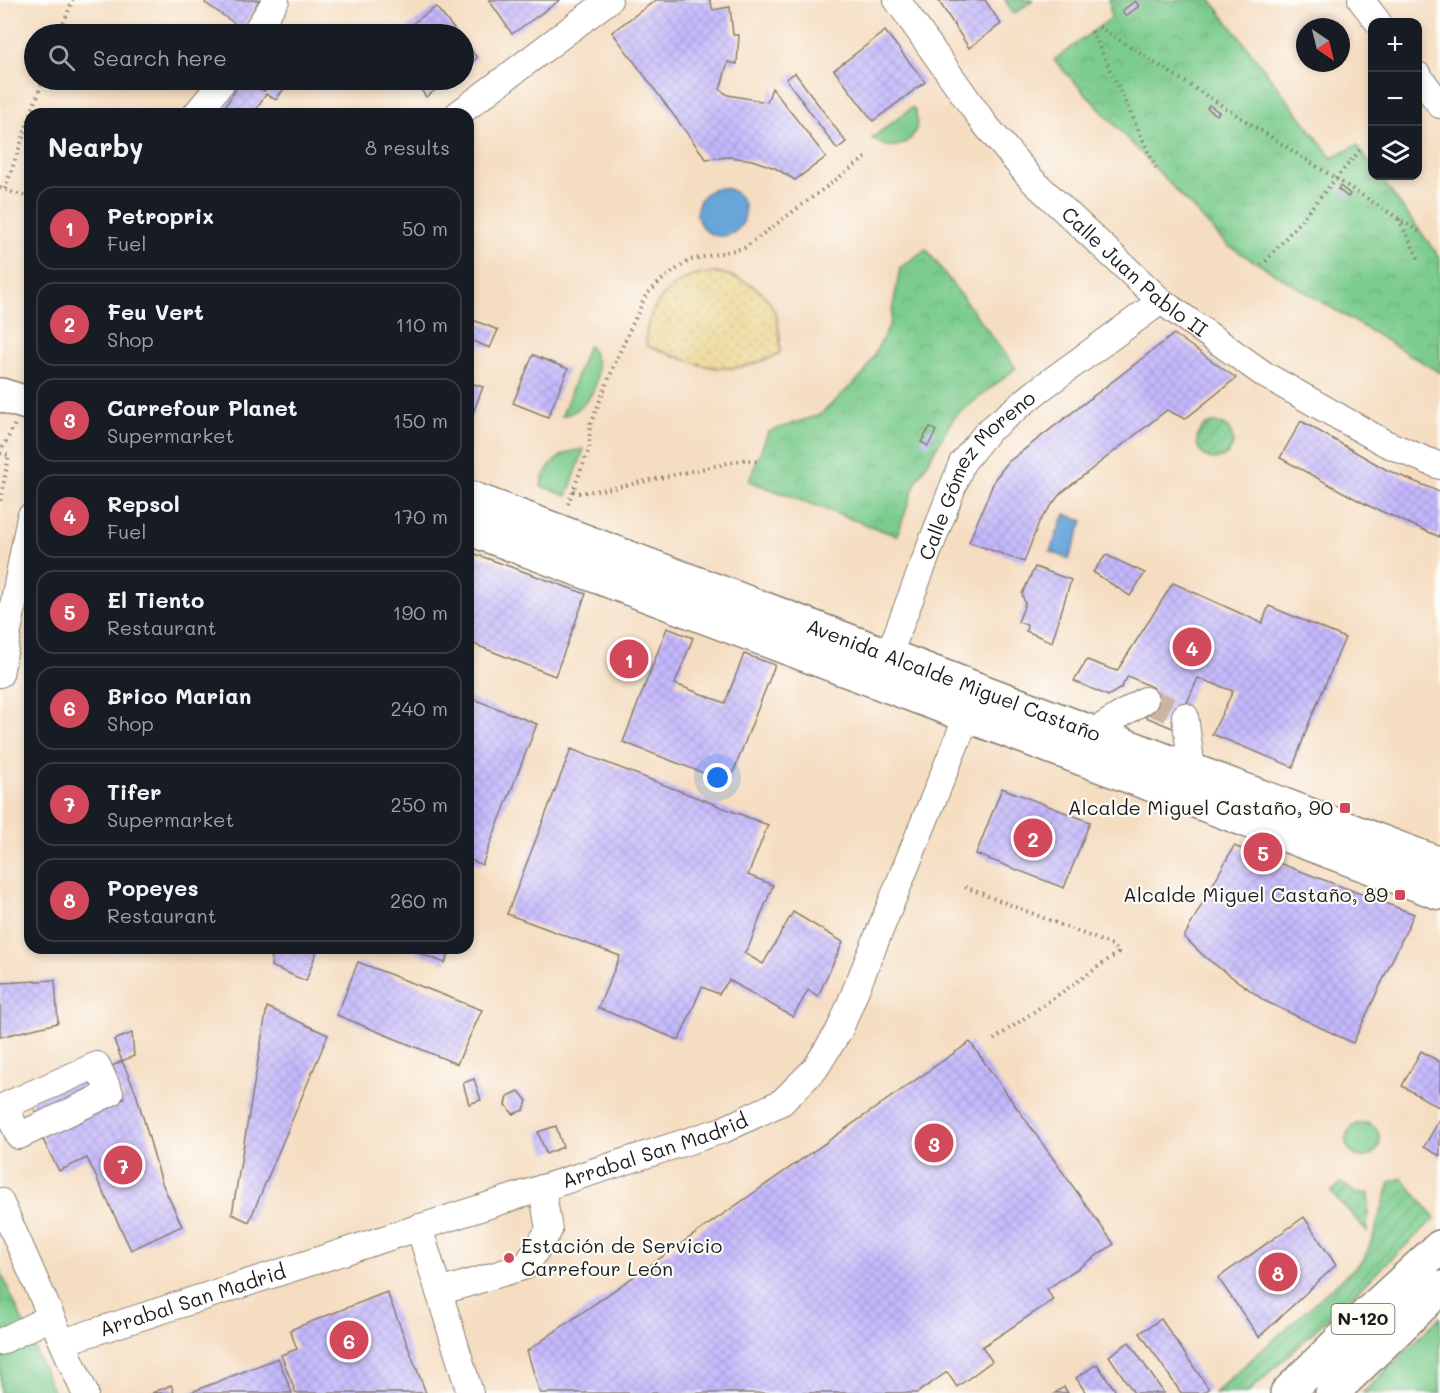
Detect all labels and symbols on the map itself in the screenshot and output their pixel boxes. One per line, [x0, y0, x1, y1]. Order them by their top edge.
north arrow [1296, 18, 1350, 72]
street label: Calle Juan Pablo II [1057, 201, 1213, 342]
street label: Calle Gómez Moreno [912, 384, 1040, 563]
street label: Avenida Alcalde Miguel Castaño [803, 612, 1105, 747]
pin: 4 [1172, 624, 1212, 670]
pin: 1 [610, 636, 648, 682]
your location [703, 763, 732, 792]
place label: Alcalde Miguel Castaño, 90 [1068, 794, 1333, 820]
marker: Alcalde Miguel Castaño, 90 [1338, 801, 1352, 815]
pin: 2 [1014, 816, 1052, 860]
pin: 5 [1244, 830, 1282, 874]
place label: Alcalde Miguel Castaño, 89 [1123, 881, 1388, 907]
marker: Alcalde Miguel Castaño, 89 [1393, 888, 1407, 902]
street label: Arrabal San Madrid [558, 1106, 752, 1193]
pin: 3 [914, 1120, 954, 1166]
pin: 7 [104, 1142, 142, 1188]
place label: Estación de Servicio Carrefour León [521, 1232, 722, 1281]
pin: 8 [1258, 1250, 1298, 1294]
marker: Estación de Servicio Carrefour León [502, 1251, 516, 1265]
street label: Arrabal San Madrid [96, 1257, 289, 1342]
road number: N-120 [1332, 1304, 1394, 1334]
pin: 6 [330, 1318, 368, 1362]

